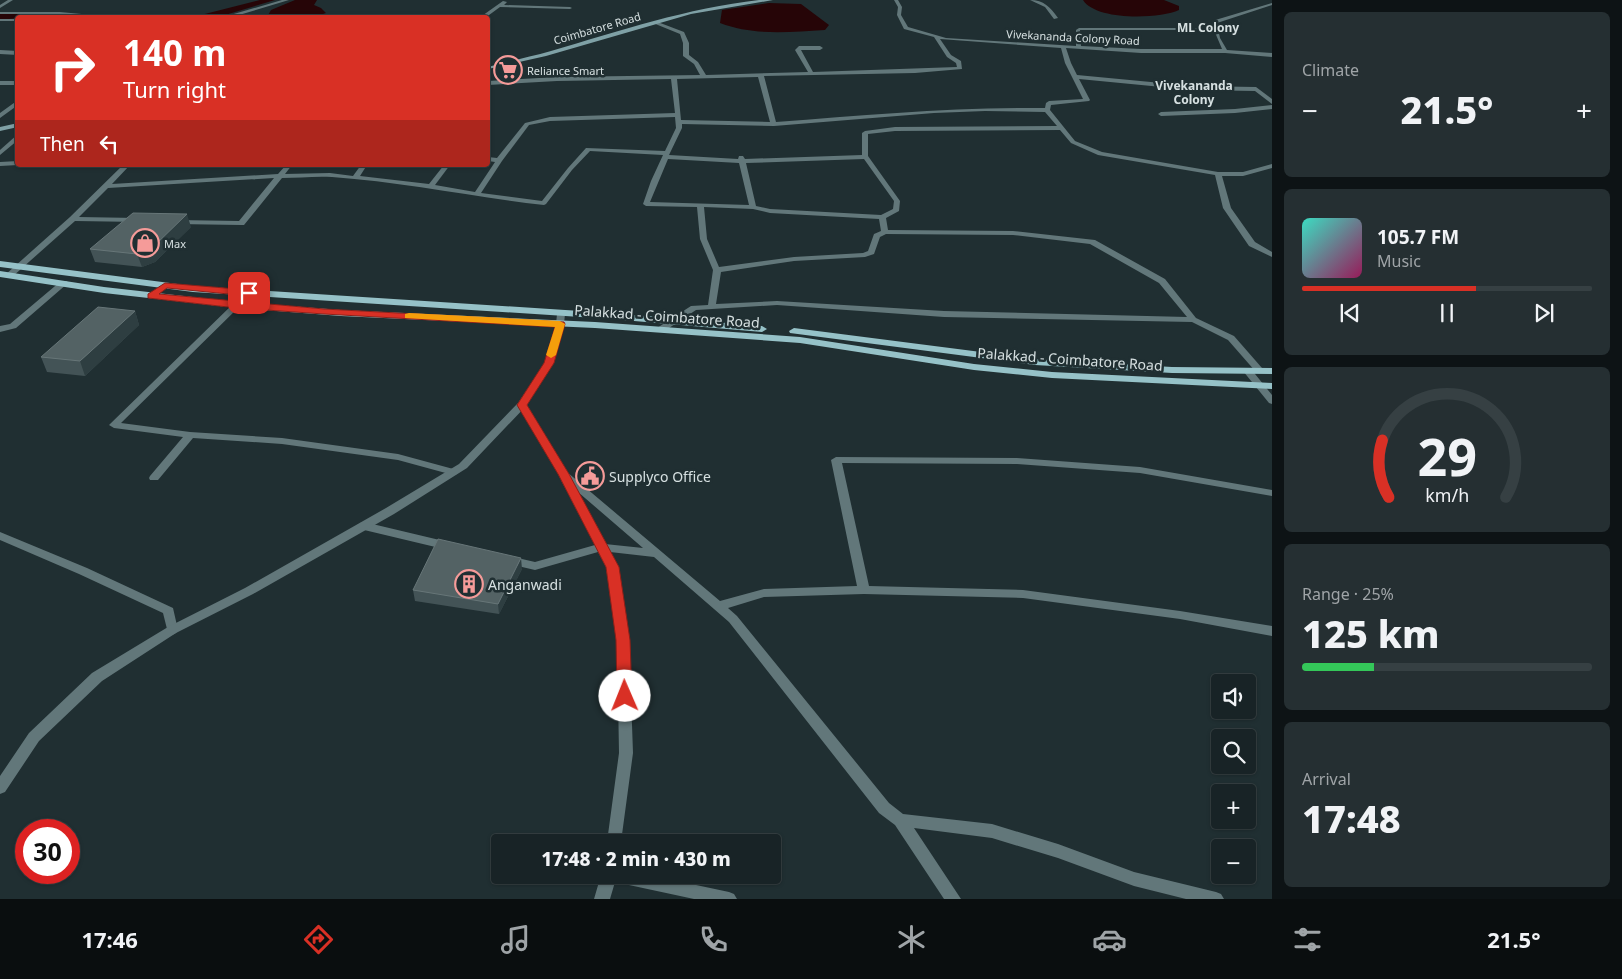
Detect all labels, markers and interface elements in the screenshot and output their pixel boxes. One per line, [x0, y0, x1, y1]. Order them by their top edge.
street label: Coimbatore Road [552, 8, 642, 48]
district label: ML Colony [1177, 19, 1239, 36]
street label: Vivekananda Colony Road [1006, 26, 1140, 48]
text: 140 m [123, 29, 226, 76]
icon: right [40, 35, 105, 100]
supermarket icon: Reliance Smart [493, 55, 523, 85]
text: Climate [1302, 59, 1359, 81]
place label: Reliance Smart [527, 63, 604, 78]
text: Turn right [123, 74, 226, 104]
district label: Vivekananda Colony [1155, 77, 1233, 108]
text: 21.5° [1401, 83, 1493, 135]
text: − [1302, 91, 1318, 129]
text: + [1576, 91, 1592, 129]
icon: left [95, 130, 123, 158]
text: Then [40, 131, 85, 157]
text: 105.7 FM [1377, 224, 1459, 250]
shop icon: Max [130, 228, 160, 258]
place label: Max [164, 236, 186, 251]
text: Music [1377, 250, 1421, 272]
pin [228, 272, 270, 314]
icon: arrive [235, 279, 263, 307]
icon: previous [1336, 299, 1364, 327]
icon: pause [1433, 299, 1461, 327]
icon: next [1530, 299, 1558, 327]
street label: Palakkad - Coimbatore Road [574, 300, 760, 332]
street label: Palakkad - Coimbatore Road [977, 343, 1163, 375]
text: 29 [1417, 420, 1477, 491]
public building icon: Supplyco Office [575, 461, 605, 491]
place label: Supplyco Office [609, 467, 711, 486]
text: km/h [1425, 483, 1469, 507]
building icon: Anganwadi [454, 569, 484, 599]
place label: Anganwadi [488, 575, 562, 594]
text: Range · 25% [1302, 583, 1394, 605]
text: 125 km [1302, 607, 1440, 659]
position arrow [598, 669, 650, 721]
map controls [1211, 674, 1256, 884]
button: sound [1211, 674, 1256, 719]
button: search [1211, 729, 1256, 774]
text: Arrival [1302, 768, 1351, 790]
button: + [1211, 784, 1256, 829]
text: 17:48 [1302, 792, 1401, 844]
speed limit sign: 30 [15, 819, 80, 884]
button: − [1211, 839, 1256, 884]
text: 17:48 · 2 min · 430 m [541, 846, 731, 872]
icon: directions [301, 922, 336, 957]
icon: music [498, 922, 533, 957]
icon: phone [696, 922, 731, 957]
icon: climate [894, 922, 929, 957]
icon: car [1092, 922, 1127, 957]
icon: filters [1290, 922, 1325, 957]
text: 17:46 [81, 924, 138, 954]
text: 21.5° [1487, 924, 1541, 954]

